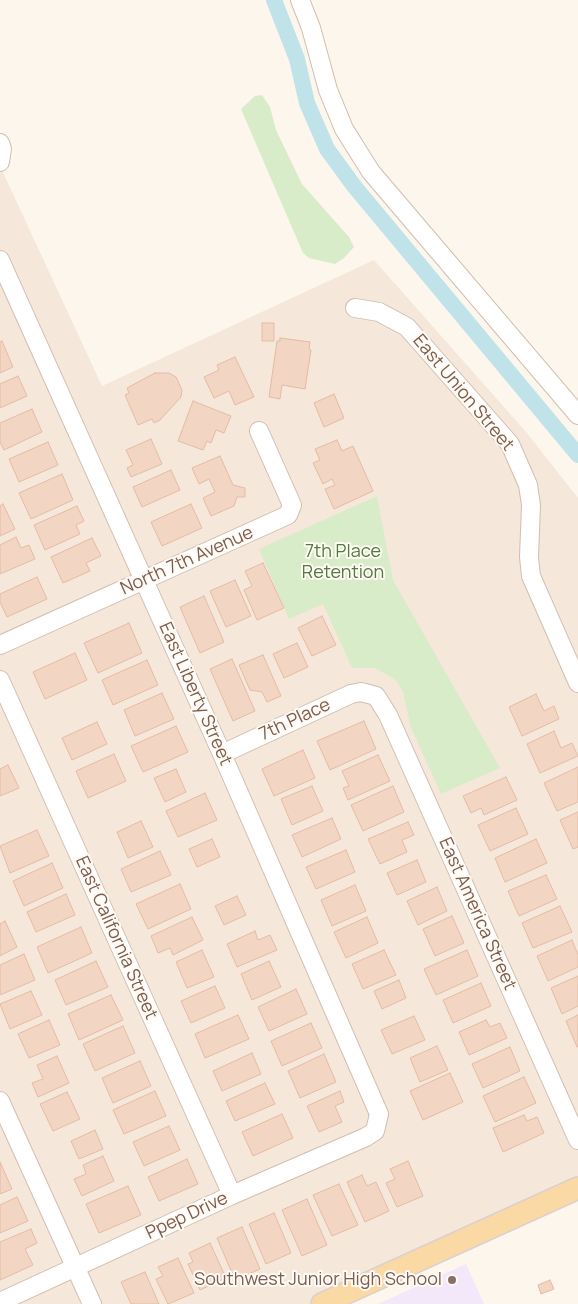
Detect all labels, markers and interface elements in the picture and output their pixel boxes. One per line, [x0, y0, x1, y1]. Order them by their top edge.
street label: East Union Street [408, 330, 518, 456]
street label: North 7th Avenue [117, 522, 257, 600]
park label: 7th Place Retention [302, 541, 384, 584]
street label: East Liberty Street [154, 619, 236, 769]
street label: 7th Place [256, 694, 334, 746]
street label: East America Street [434, 834, 520, 994]
street label: East California Street [70, 853, 162, 1023]
street label: Ppep Drive [143, 1188, 231, 1244]
place label: Southwest Junior High School [194, 1269, 442, 1291]
marker: Southwest Junior High School [446, 1274, 458, 1286]

